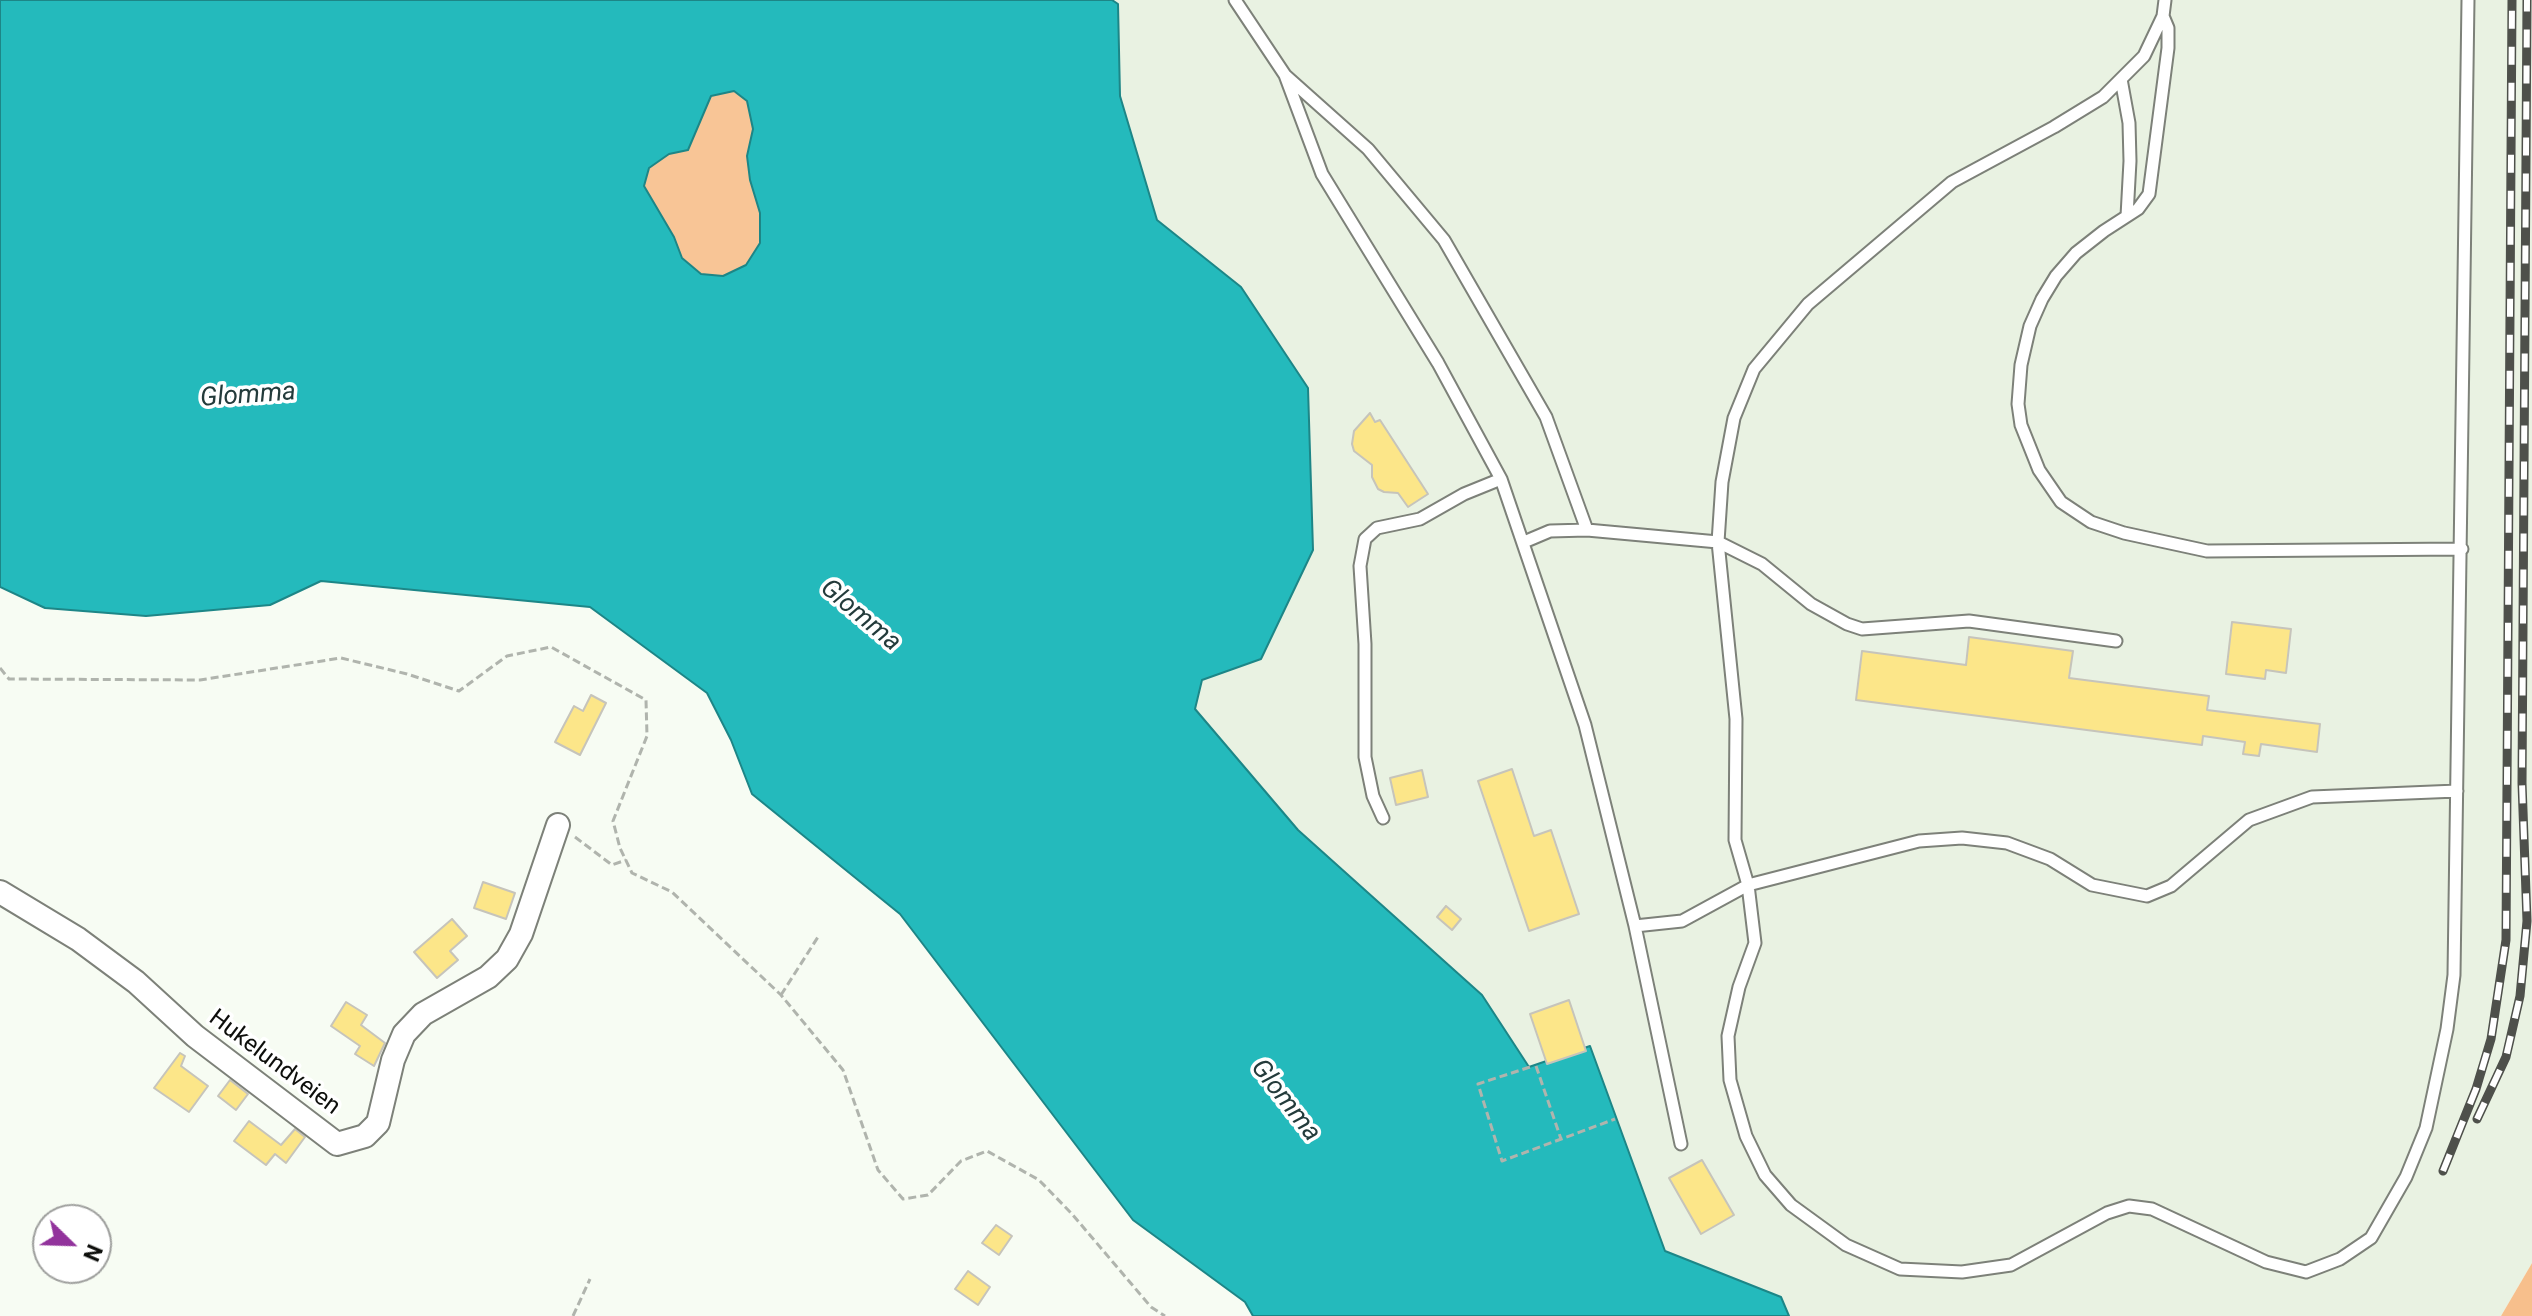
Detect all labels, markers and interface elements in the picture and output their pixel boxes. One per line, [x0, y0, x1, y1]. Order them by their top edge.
water label: Glomma [199, 377, 297, 415]
water label: Glomma [813, 573, 907, 659]
street label: Hukelundveien [203, 1004, 345, 1122]
water label: Glomma [1243, 1054, 1327, 1148]
north arrow [32, 1204, 112, 1284]
text: N [78, 1241, 107, 1265]

